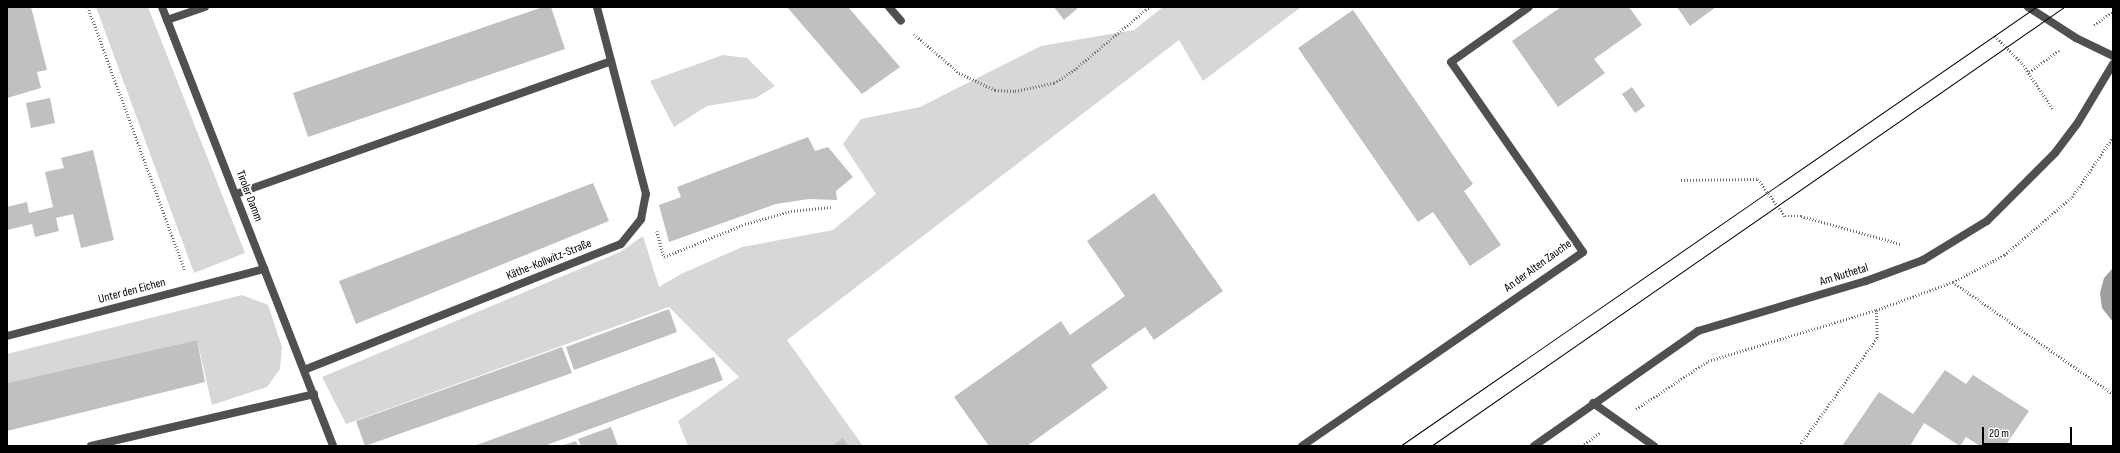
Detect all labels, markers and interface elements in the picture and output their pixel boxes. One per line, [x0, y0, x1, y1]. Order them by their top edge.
street label: Tiroler Damm [233, 168, 265, 224]
street label: Käthe-Kollwitz-Straße [504, 236, 594, 284]
street label: An der Alten Zauche [1501, 237, 1575, 295]
street label: Am Nuthetal [1818, 261, 1870, 289]
street label: Unter den Eichen [97, 275, 167, 307]
scale bar [1984, 419, 2074, 445]
text: 20 m [1989, 426, 2009, 441]

